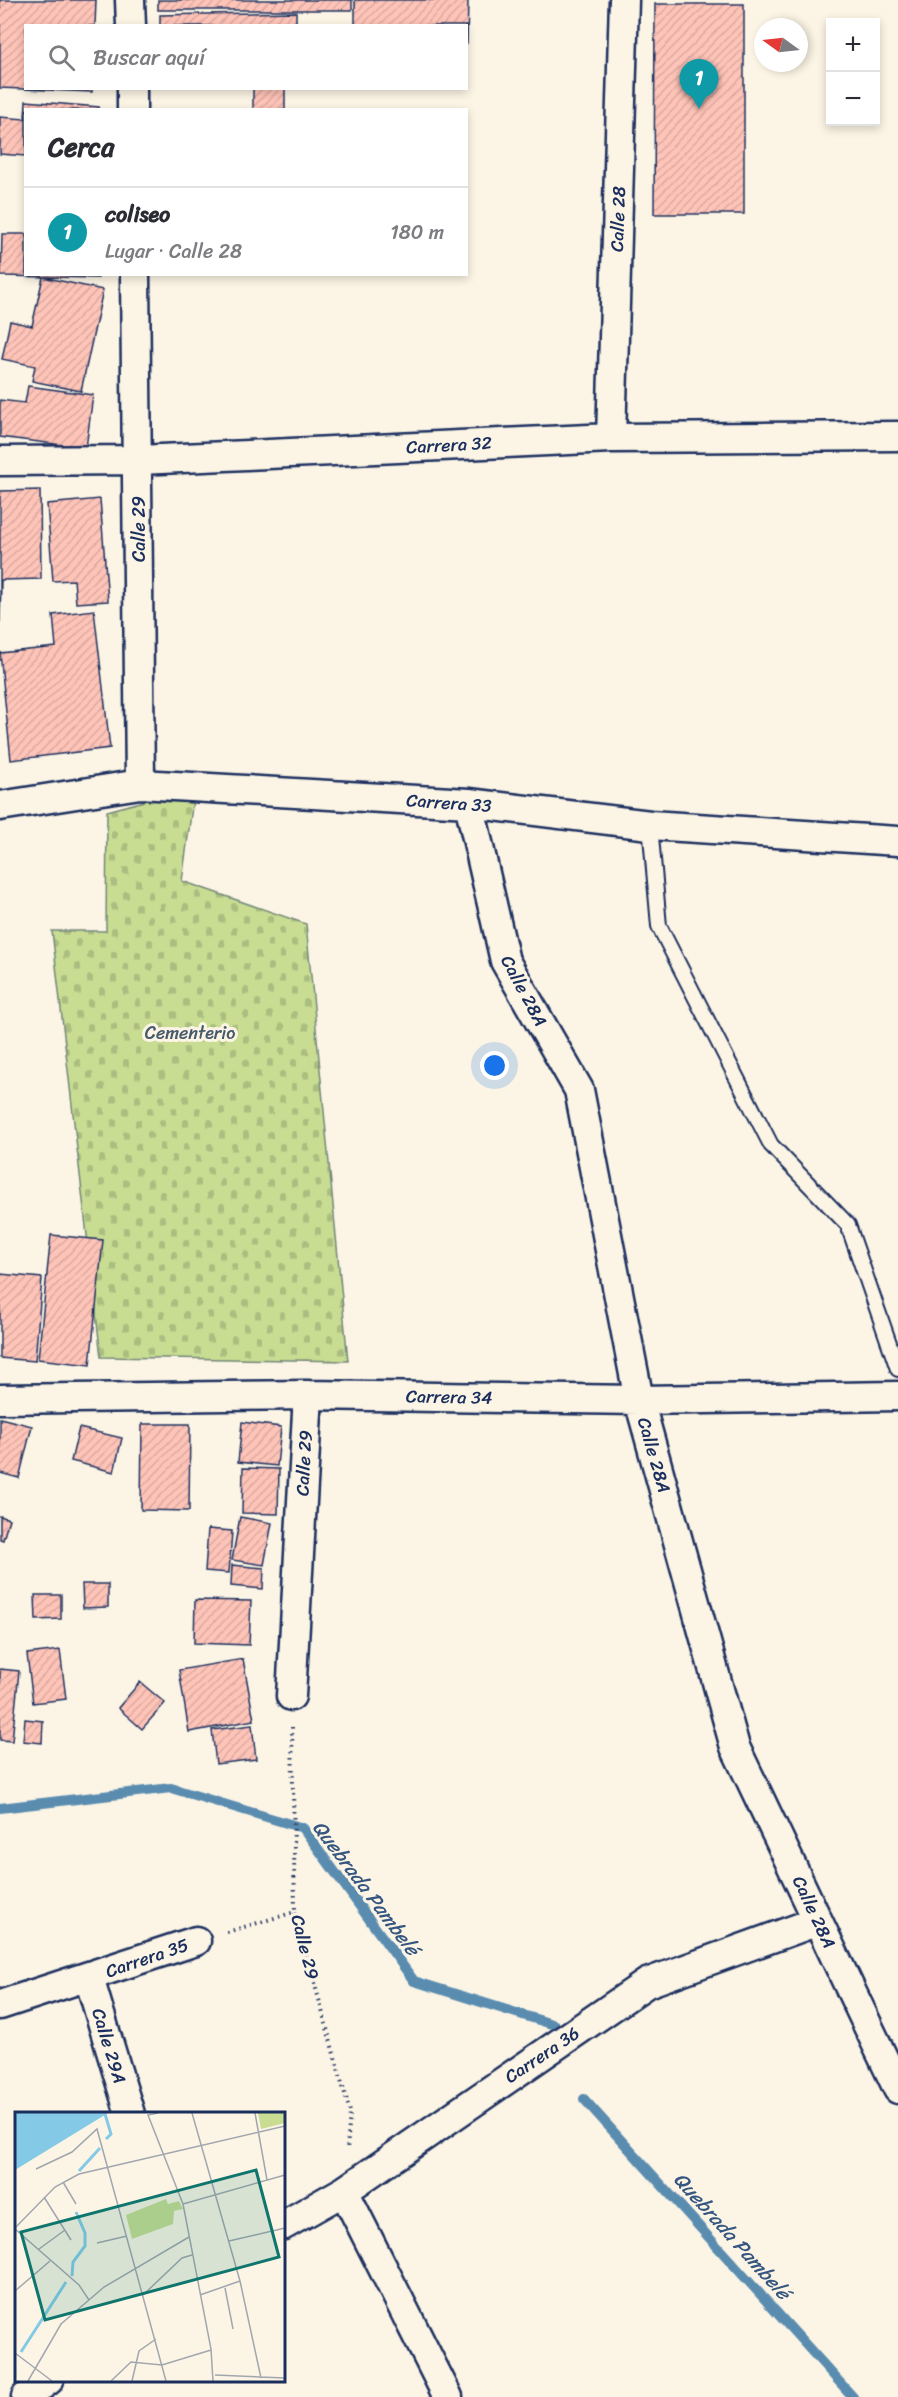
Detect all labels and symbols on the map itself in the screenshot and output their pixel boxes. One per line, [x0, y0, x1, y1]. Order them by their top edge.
north arrow [754, 18, 808, 72]
pin: 1 [680, 60, 718, 109]
street label: Calle 28 [601, 185, 635, 252]
street label: Carrera 32 [405, 427, 493, 463]
street label: Calle 29 [123, 496, 155, 562]
street label: Carrera 33 [405, 784, 493, 822]
street label: Calle 28A [492, 949, 556, 1033]
park label: Cementerio [145, 1017, 235, 1049]
your location [480, 1051, 509, 1080]
street label: Carrera 34 [405, 1380, 493, 1414]
street label: Calle 28A [628, 1413, 680, 1497]
street label: Calle 29 [286, 1429, 322, 1497]
water label: Quebrada Pambelé [303, 1812, 431, 1967]
street label: Calle 28A [783, 1870, 845, 1954]
street label: Calle 29 [282, 1911, 328, 1983]
street label: Carrera 35 [101, 1929, 193, 1987]
street label: Calle 29A [82, 2004, 136, 2088]
street label: Carrera 36 [498, 2018, 586, 2092]
inset map [15, 2112, 285, 2382]
water label: Quebrada Pambelé [665, 2164, 802, 2311]

